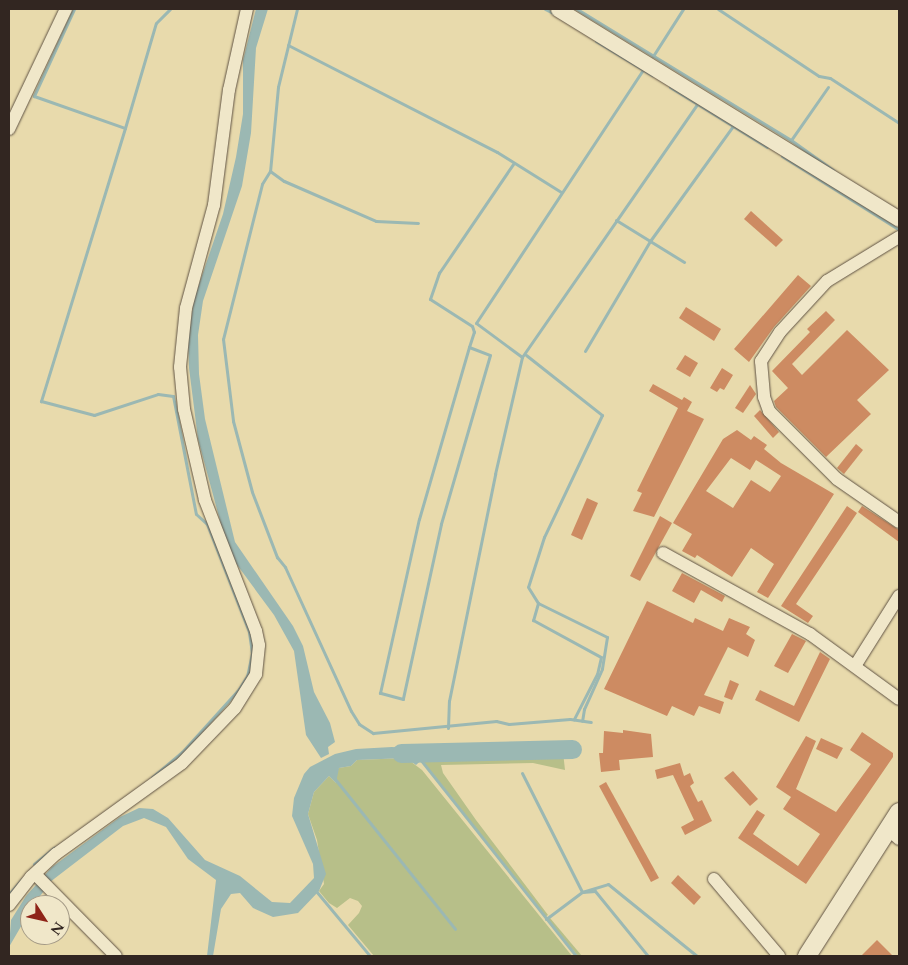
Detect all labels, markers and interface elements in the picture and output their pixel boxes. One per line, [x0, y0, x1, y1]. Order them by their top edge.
north arrow [20, 895, 70, 945]
text: N [46, 918, 68, 939]

